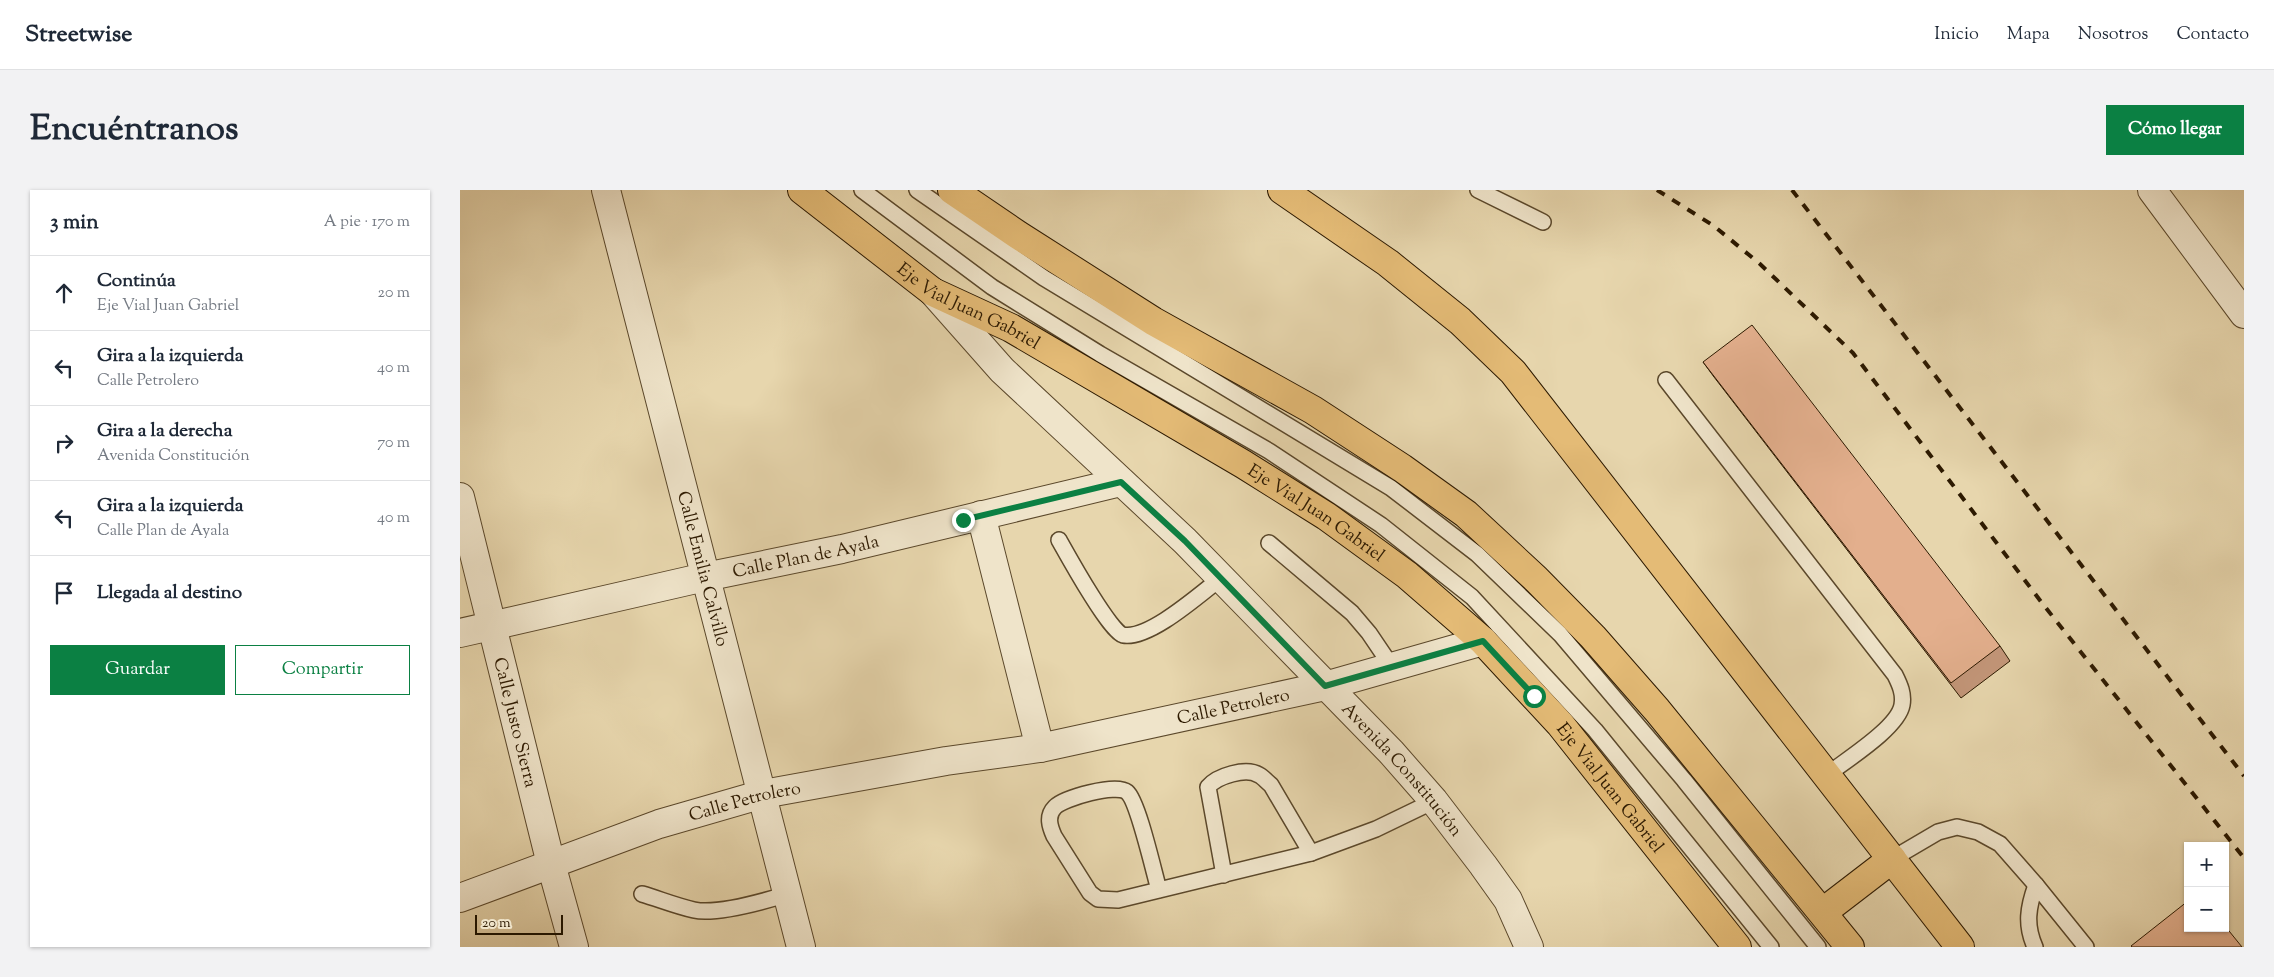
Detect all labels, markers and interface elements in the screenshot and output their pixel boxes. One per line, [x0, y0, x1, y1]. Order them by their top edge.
text: Streetwise [25, 18, 132, 52]
text: Inicio [1934, 22, 1979, 48]
text: Mapa [2007, 22, 2050, 48]
text: Nosotros [2078, 22, 2148, 48]
text: Contacto [2176, 22, 2249, 48]
text: Encuéntranos [30, 105, 239, 156]
button: Cómo llegar [2106, 105, 2244, 155]
text: 3 min [50, 208, 99, 238]
text: A pie · 170 m [324, 211, 410, 234]
street label: Eje Vial Juan Gabriel [891, 257, 1044, 357]
text: Continúa [97, 268, 176, 295]
icon: ahead [50, 279, 78, 307]
text: 20 m [377, 282, 410, 305]
text: Eje Vial Juan Gabriel [97, 295, 239, 318]
text: Gira a la izquierda [97, 343, 243, 370]
icon: left [50, 354, 78, 382]
text: 40 m [377, 357, 410, 380]
text: Calle Petrolero [97, 370, 199, 393]
text: Gira a la derecha [97, 418, 232, 445]
icon: right [50, 429, 78, 457]
text: 70 m [377, 432, 410, 455]
text: Avenida Constitución [97, 445, 250, 468]
street label: Eje Vial Juan Gabriel [1242, 459, 1389, 570]
street label: Calle Emilia Calvillo [669, 489, 734, 650]
text: Gira a la izquierda [97, 493, 243, 520]
icon: left [50, 504, 78, 532]
text: 40 m [377, 507, 410, 530]
route end [952, 509, 975, 532]
text: Calle Plan de Ayala [97, 520, 229, 543]
street label: Calle Plan de Ayala [730, 530, 882, 586]
icon: arrive [50, 579, 78, 607]
text: Llegada al destino [97, 580, 242, 607]
button: Guardar [50, 645, 225, 695]
button: Compartir [235, 645, 410, 695]
street label: Calle Justo Sierra [485, 655, 543, 790]
street label: Calle Petrolero [1175, 683, 1293, 733]
route start [1523, 685, 1546, 708]
street label: Avenida Constitución [1335, 697, 1468, 843]
street label: Eje Vial Juan Gabriel [1549, 718, 1669, 860]
street label: Calle Petrolero [686, 776, 803, 830]
map controls [2184, 842, 2229, 932]
button: + [2184, 842, 2229, 887]
button: − [2184, 887, 2229, 932]
scale bar [475, 912, 562, 935]
text: 20 m [482, 914, 511, 934]

